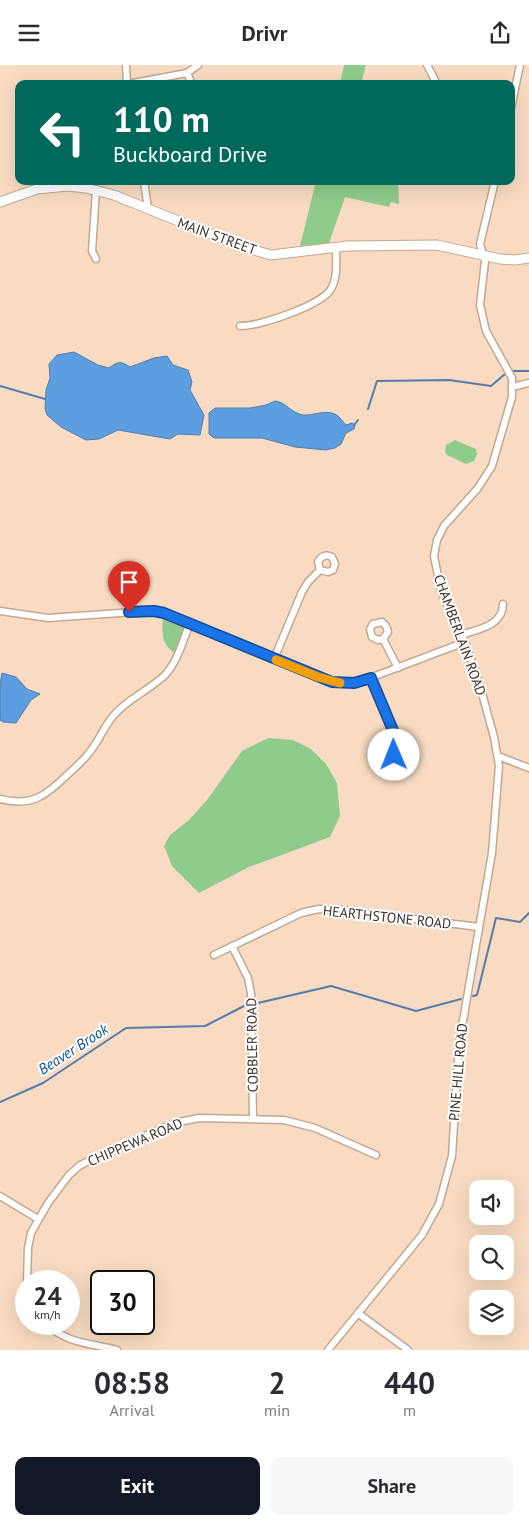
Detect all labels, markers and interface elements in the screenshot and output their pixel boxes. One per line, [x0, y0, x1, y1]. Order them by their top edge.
icon: menu [15, 19, 43, 47]
text: Drivr [241, 19, 288, 47]
icon: share [486, 19, 514, 47]
text: 110 m [113, 96, 210, 142]
icon: left [30, 100, 95, 165]
text: Buckboard Drive [113, 140, 267, 168]
street label: MAIN STREET [175, 213, 259, 259]
pin [108, 561, 150, 612]
icon: arrive [115, 568, 143, 596]
street label: CHAMBERLAIN ROAD [430, 572, 490, 698]
position arrow [367, 728, 419, 780]
street label: HEARTHSTONE ROAD [322, 901, 452, 933]
street label: COBBLER ROAD [242, 998, 262, 1092]
water label: Beaver Brook [34, 1019, 113, 1079]
street label: PINE HILL ROAD [445, 1022, 471, 1122]
street label: CHIPPEWA ROAD [85, 1114, 185, 1170]
map controls [469, 1180, 514, 1335]
button: sound [469, 1180, 514, 1225]
button: search [469, 1235, 514, 1280]
speed limit sign: 30 [90, 1270, 155, 1335]
text: 24 [33, 1280, 62, 1312]
button: layers [469, 1290, 514, 1335]
text: km/h [34, 1307, 61, 1322]
text: 08:58 [94, 1363, 170, 1402]
text: 2 [269, 1363, 286, 1402]
text: 440 [384, 1363, 435, 1402]
text: Arrival [110, 1400, 154, 1420]
text: min [264, 1400, 290, 1420]
text: m [403, 1400, 416, 1420]
button: Exit [15, 1457, 260, 1515]
button: Share [270, 1457, 514, 1515]

